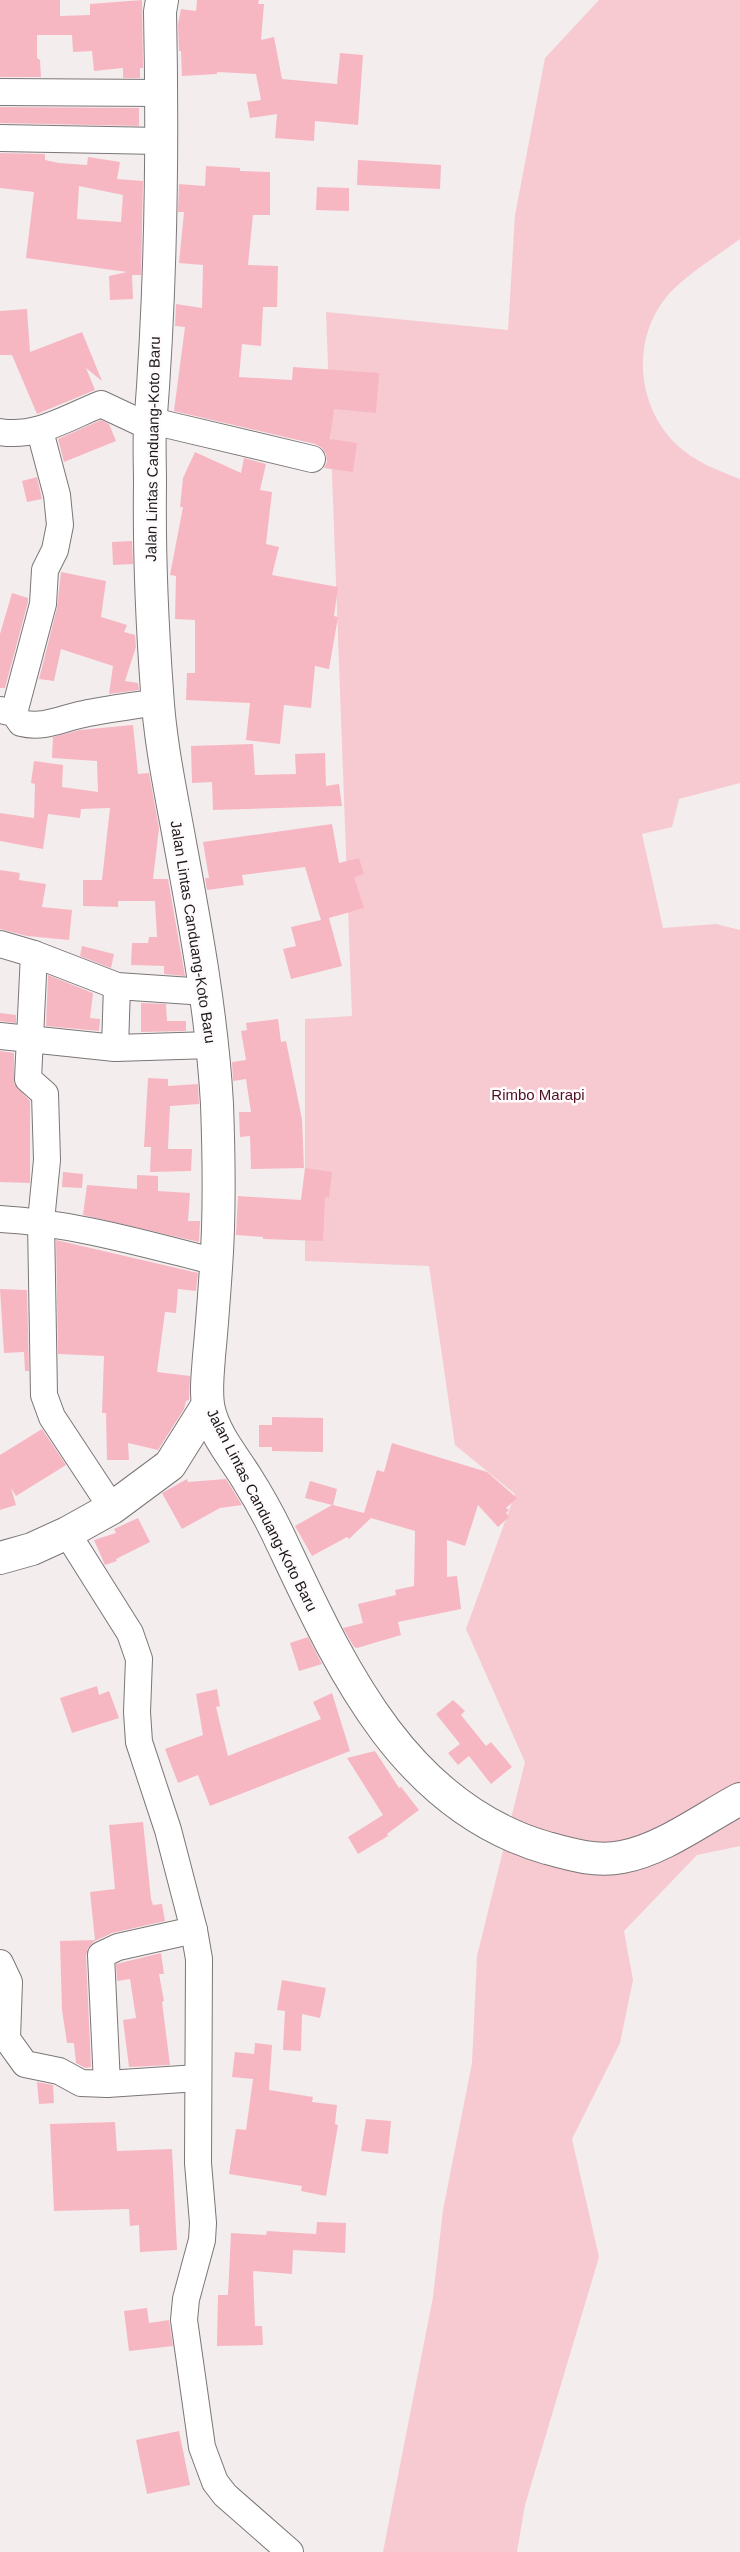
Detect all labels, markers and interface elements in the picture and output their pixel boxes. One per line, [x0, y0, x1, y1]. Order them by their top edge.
street label: Jalan Lintas Canduang-Koto Baru [142, 336, 163, 562]
street label: Jalan Lintas Canduang-Koto Baru [167, 819, 220, 1044]
park label: Rimbo Marapi [491, 1086, 585, 1103]
street label: Jalan Lintas Canduang-Koto Baru [204, 1406, 321, 1614]

